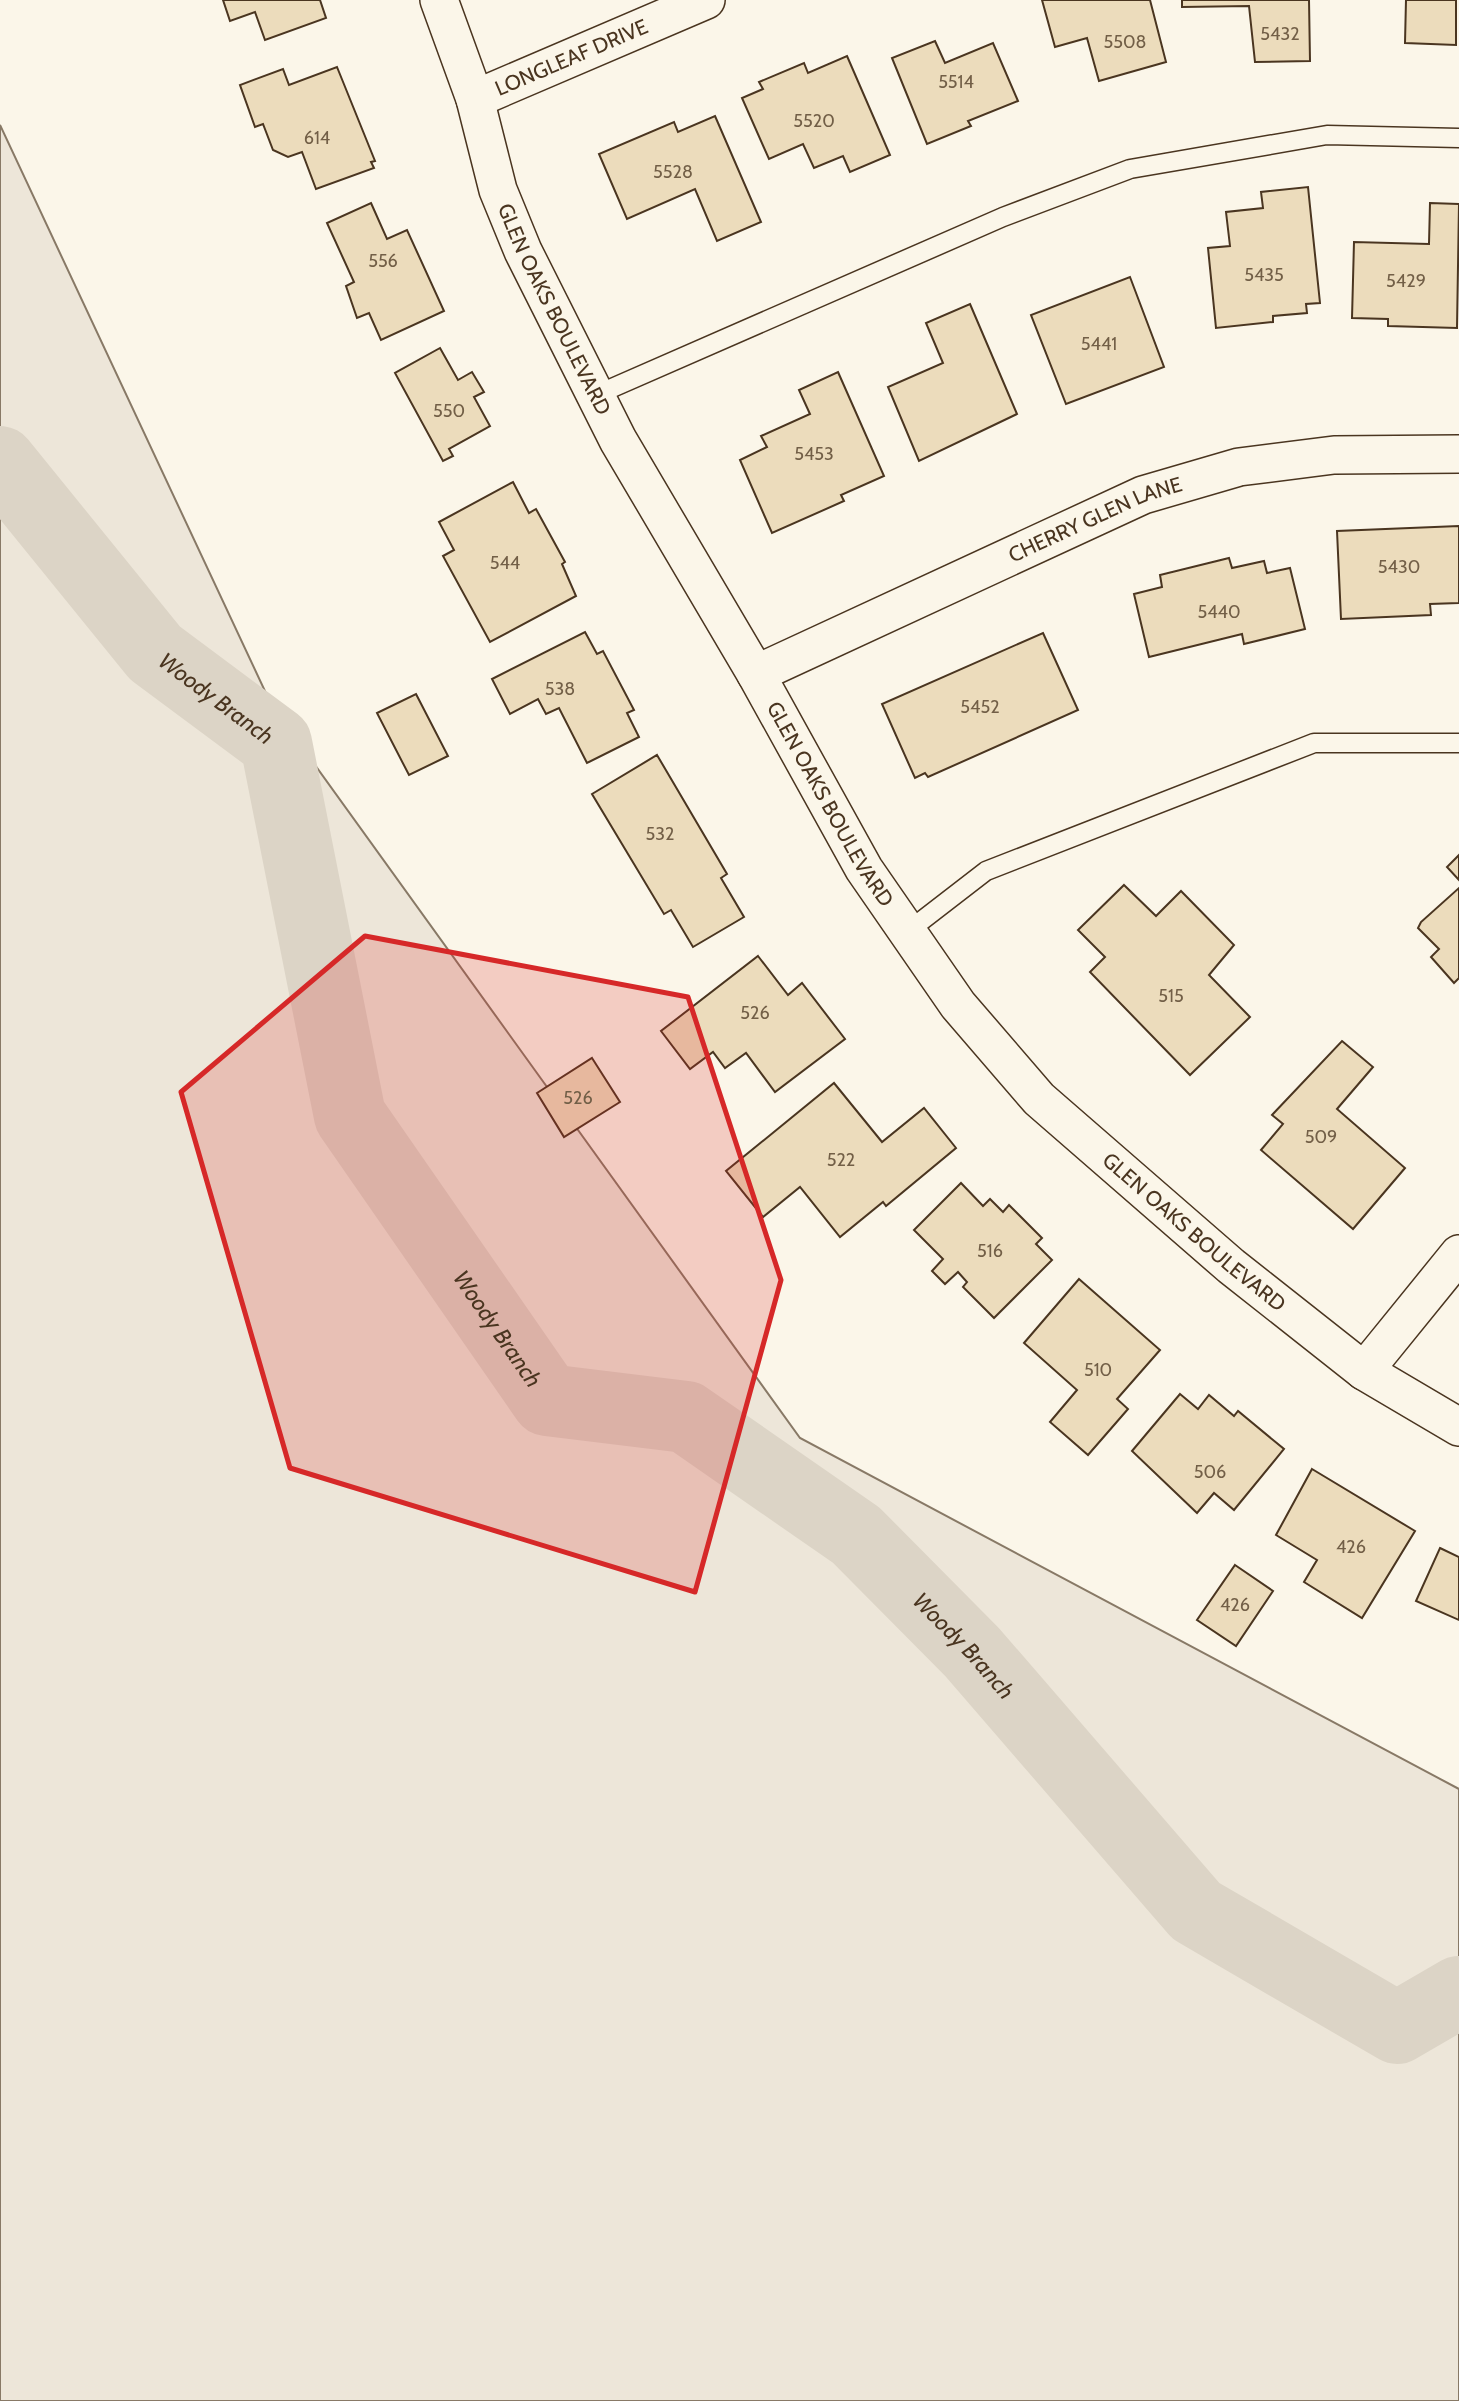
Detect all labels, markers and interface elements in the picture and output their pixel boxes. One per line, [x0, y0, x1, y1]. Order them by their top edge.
street label: LONGLEAF DRIVE [491, 13, 651, 101]
house number: 5432 [1260, 23, 1300, 45]
house number: 5508 [1104, 31, 1146, 53]
house number: 5514 [938, 71, 974, 93]
house number: 5520 [793, 110, 835, 132]
house number: 614 [304, 127, 330, 149]
house number: 5528 [653, 161, 693, 183]
street label: GLEN OAKS BOULEVARD [493, 200, 616, 419]
house number: 556 [368, 250, 398, 272]
house number: 5435 [1244, 264, 1284, 286]
house number: 5429 [1386, 270, 1426, 292]
house number: 5441 [1081, 333, 1117, 355]
house number: 550 [433, 400, 465, 422]
house number: 5453 [794, 443, 834, 465]
street label: CHERRY GLEN LANE [1004, 471, 1185, 568]
house number: 544 [490, 552, 520, 574]
house number: 5430 [1378, 556, 1420, 578]
house number: 5440 [1197, 601, 1241, 623]
water label: Woody Branch [153, 647, 279, 750]
house number: 538 [545, 678, 575, 700]
house number: 5452 [960, 696, 1000, 718]
street label: GLEN OAKS BOULEVARD [762, 697, 899, 911]
house number: 532 [646, 823, 674, 845]
house number: 515 [1158, 985, 1184, 1007]
house number: 526 [740, 1002, 770, 1024]
house number: 526 [563, 1087, 593, 1109]
house number: 509 [1305, 1126, 1337, 1148]
street label: GLEN OAKS BOULEVARD [1098, 1147, 1291, 1316]
house number: 522 [827, 1149, 855, 1171]
house number: 516 [977, 1240, 1003, 1262]
water label: Woody Branch [447, 1265, 548, 1393]
house number: 510 [1084, 1359, 1112, 1381]
house number: 506 [1194, 1461, 1226, 1483]
house number: 426 [1336, 1536, 1366, 1558]
water label: Woody Branch [907, 1586, 1020, 1705]
house number: 426 [1220, 1594, 1250, 1616]

